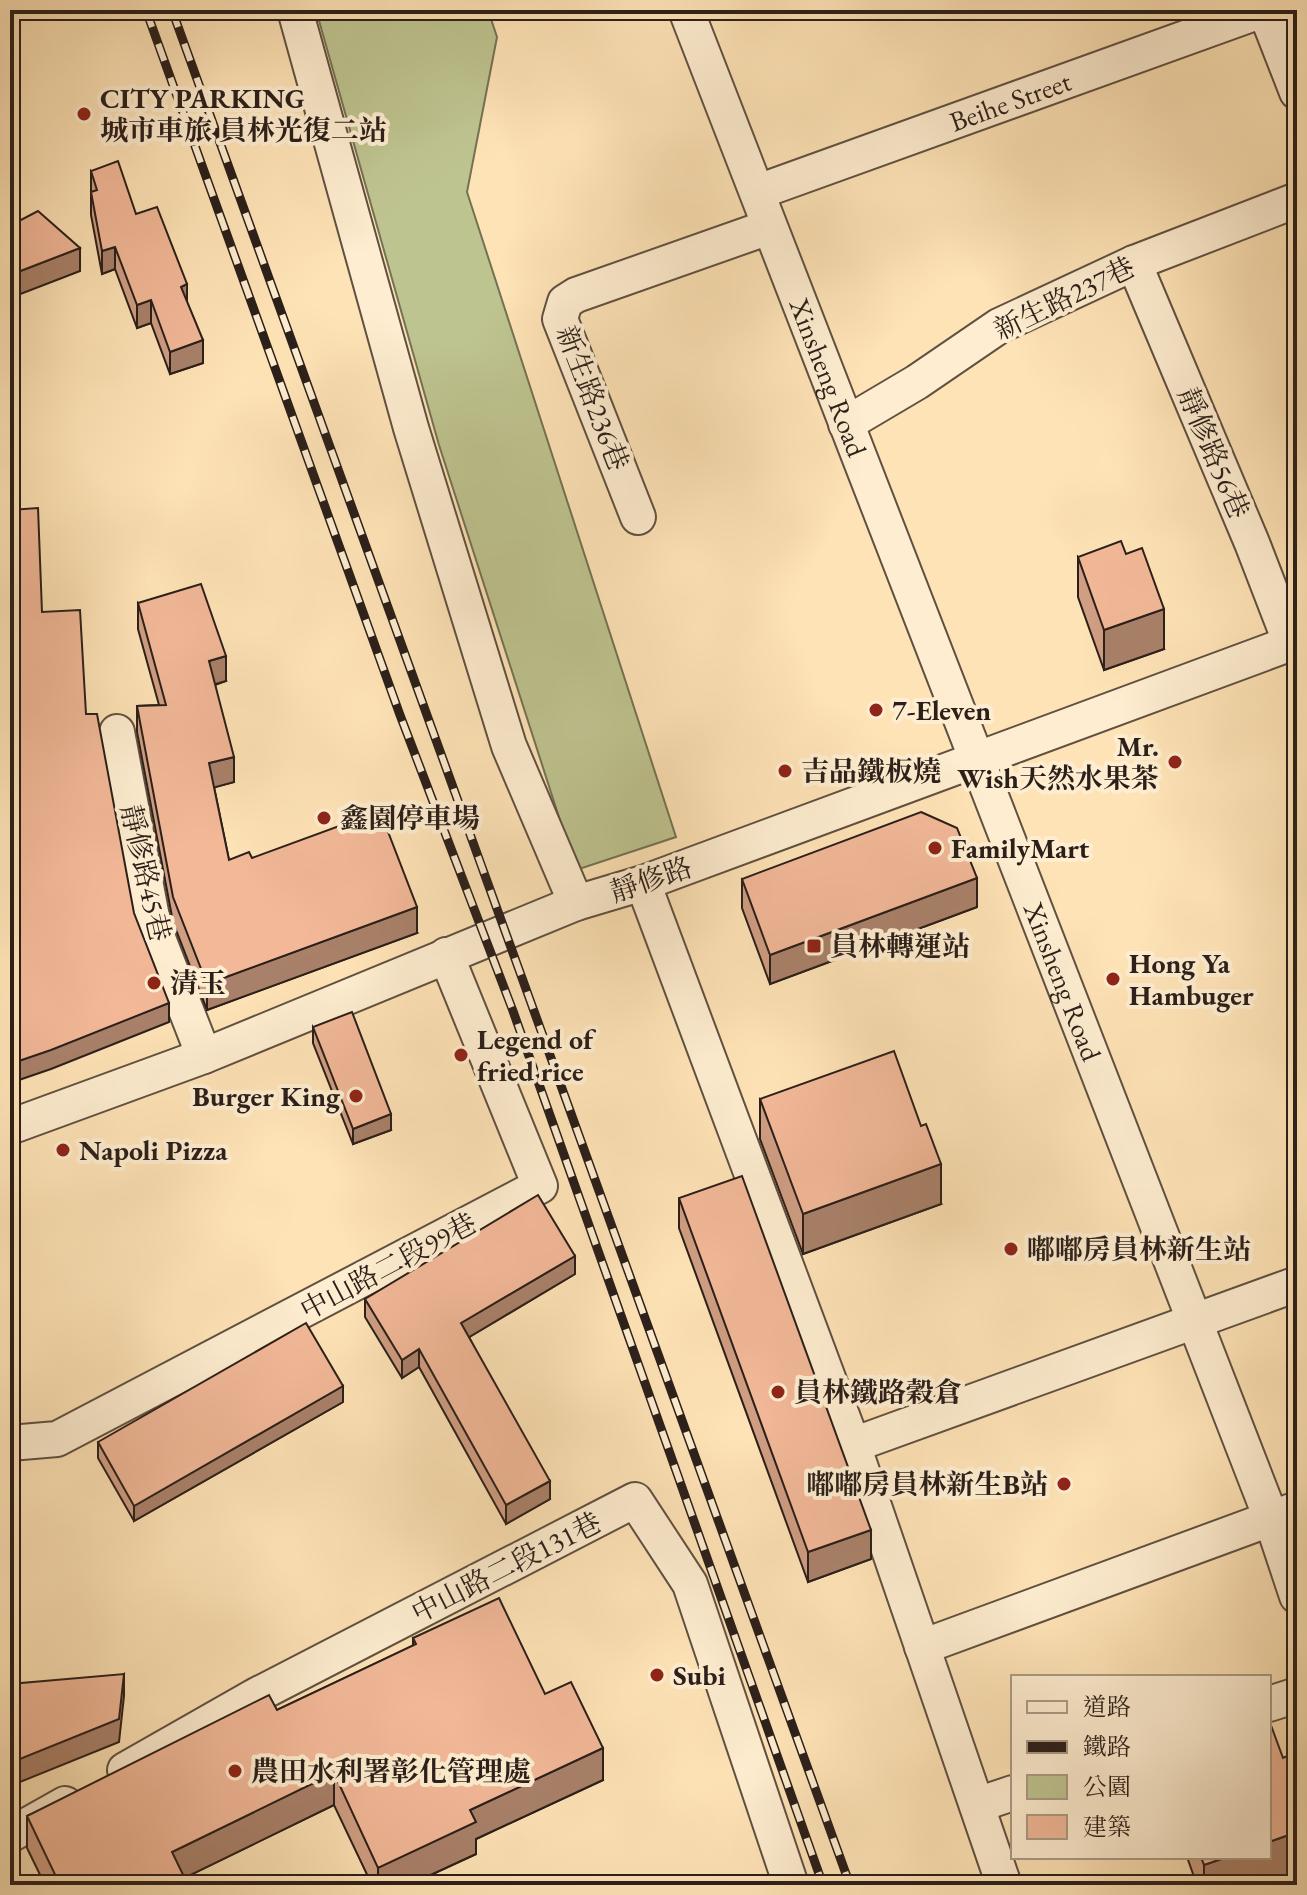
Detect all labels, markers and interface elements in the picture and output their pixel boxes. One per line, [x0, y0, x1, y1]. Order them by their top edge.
street label: Beihe Street [944, 63, 1076, 140]
place label: CITY PARKING 城市車旅 員林光復二站 [100, 80, 387, 148]
marker: CITY PARKING 城市車旅 員林光復二站 [75, 105, 93, 123]
street label: 新生路237巷 [988, 248, 1140, 348]
street label: Xinsheng Road [781, 292, 876, 463]
street label: 新生路236巷 [549, 320, 637, 476]
street label: 靜修路56巷 [1170, 382, 1258, 524]
place label: 7-Eleven [892, 692, 991, 728]
marker: 7-Eleven [867, 701, 885, 719]
place label: Mr. Wish天然水果茶 [957, 728, 1159, 796]
place label: 吉品鐵板燒 [801, 753, 941, 789]
marker: Mr. Wish天然水果茶 [1166, 753, 1184, 771]
marker: 吉品鐵板燒 [776, 762, 794, 780]
place label: 鑫園停車場 [340, 800, 480, 836]
street label: 靜修路45巷 [113, 801, 179, 945]
marker: 鑫園停車場 [315, 809, 333, 827]
place label: FamilyMart [951, 830, 1090, 866]
marker: FamilyMart [926, 839, 944, 857]
street label: 靜修路 [605, 848, 697, 910]
street label: Xinsheng Road [1016, 896, 1110, 1067]
place label: 員林轉運站 [830, 928, 970, 964]
marker: 員林轉運站 [805, 937, 823, 955]
place label: Hong Ya Hambuger [1129, 945, 1254, 1013]
place label: 清玉 [170, 965, 226, 1001]
marker: Hong Ya Hambuger [1104, 970, 1122, 988]
marker: 清玉 [145, 974, 163, 992]
place label: Legend of fried rice [477, 1021, 597, 1089]
marker: Legend of fried rice [452, 1046, 470, 1064]
place label: Burger King [192, 1078, 341, 1114]
marker: Burger King [347, 1087, 365, 1105]
place label: Napoli Pizza [79, 1132, 228, 1168]
marker: Napoli Pizza [54, 1141, 72, 1159]
street label: 中山路二段99巷 [294, 1204, 482, 1328]
place label: 嘟嘟房員林新生站 [1027, 1231, 1251, 1267]
marker: 嘟嘟房員林新生站 [1002, 1240, 1020, 1258]
place label: 員林鐵路穀倉 [794, 1374, 962, 1410]
marker: 員林鐵路穀倉 [769, 1383, 787, 1401]
place label: 嘟嘟房員林新生B站 [806, 1466, 1048, 1502]
marker: 嘟嘟房員林新生B站 [1055, 1475, 1073, 1493]
street label: 中山路二段131巷 [405, 1504, 607, 1630]
place label: Subi [673, 1657, 726, 1693]
marker: Subi [648, 1666, 666, 1684]
legend [1011, 1675, 1271, 1859]
text: 道路 [1083, 1691, 1131, 1722]
text: 鐵路 [1083, 1731, 1131, 1762]
place label: 農田水利署彰化管理處 [251, 1753, 531, 1789]
marker: 農田水利署彰化管理處 [226, 1762, 244, 1780]
text: 公園 [1083, 1771, 1131, 1802]
text: 建築 [1083, 1811, 1131, 1842]

